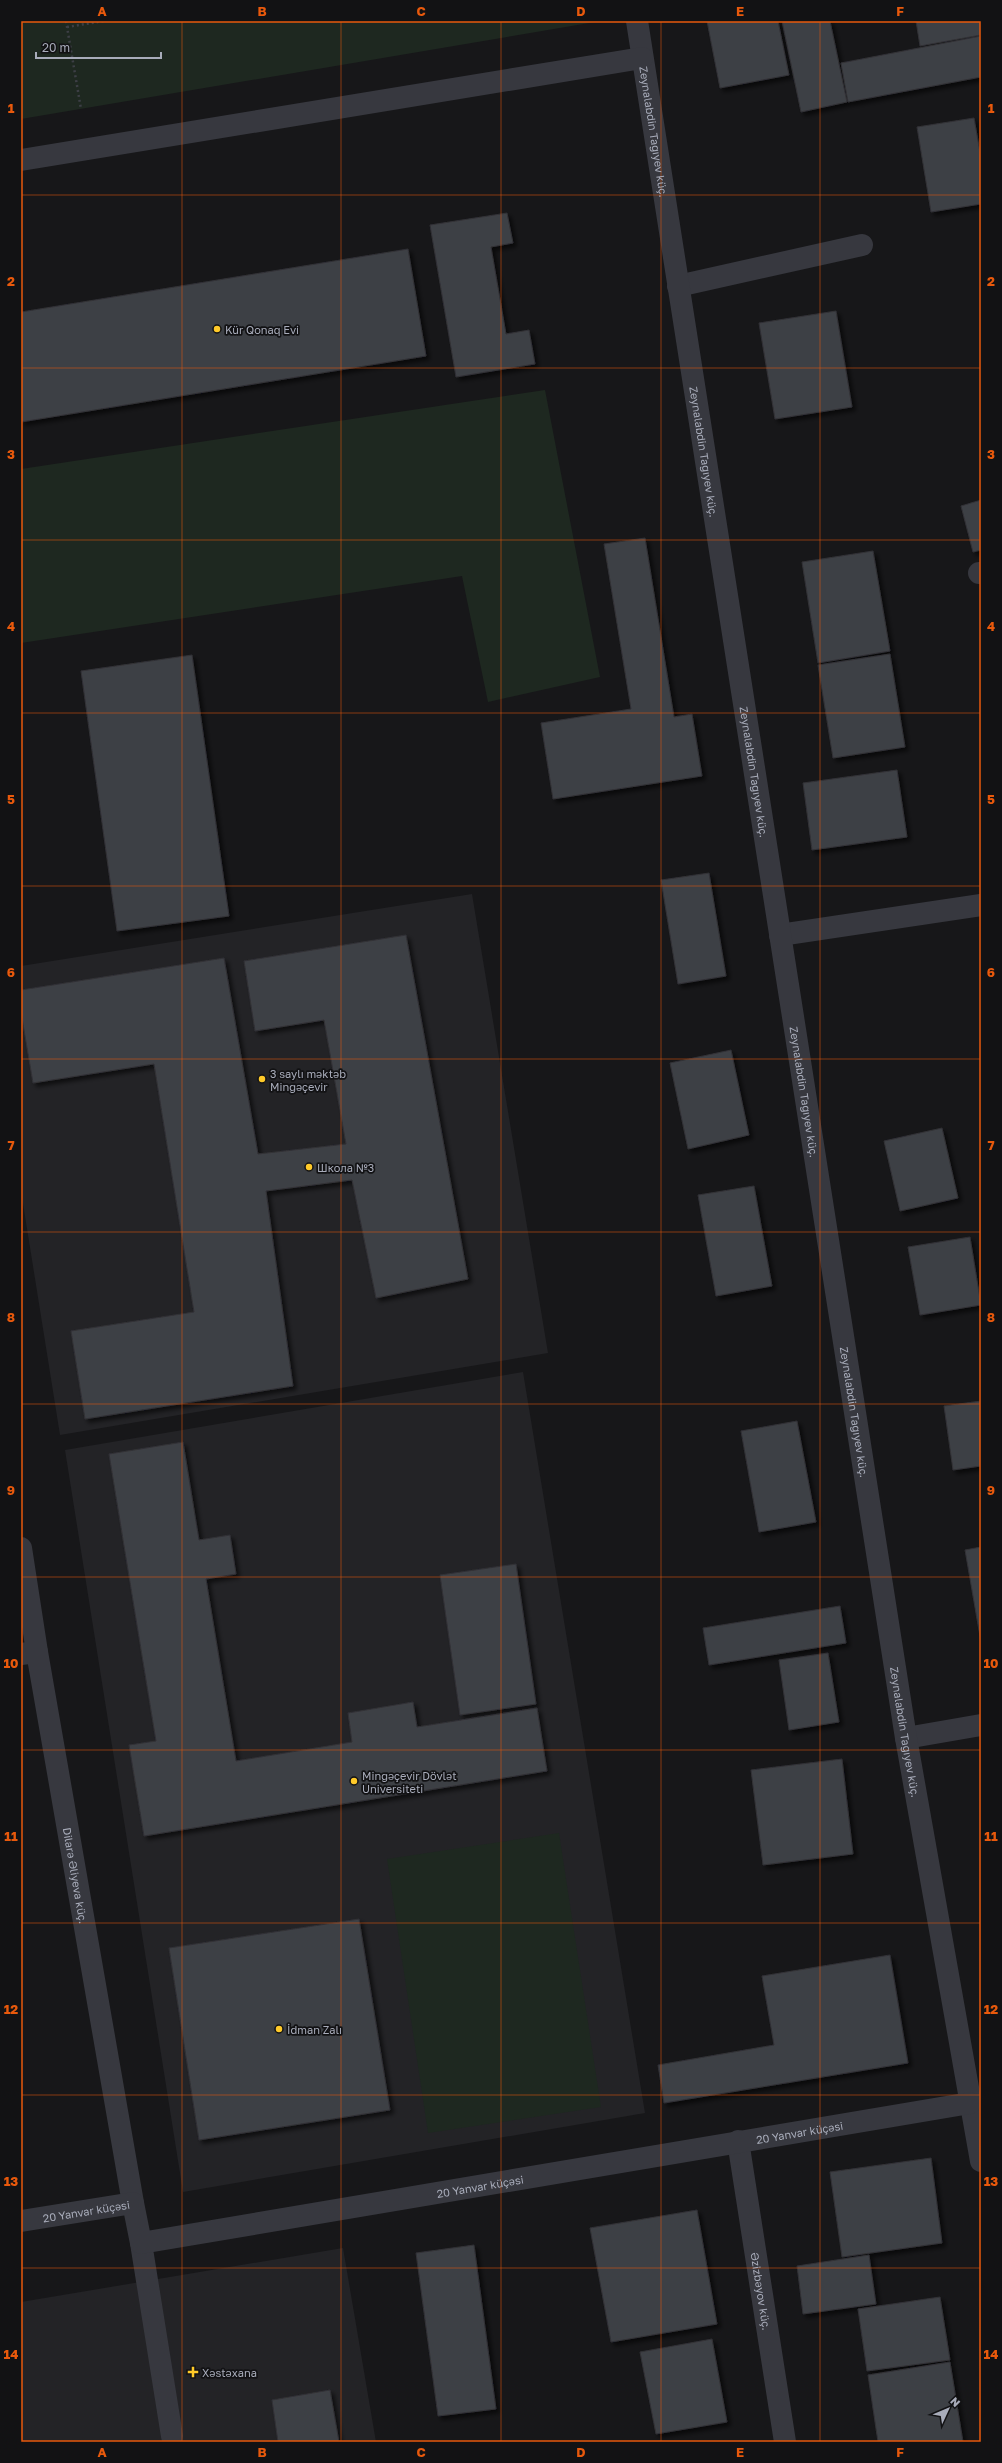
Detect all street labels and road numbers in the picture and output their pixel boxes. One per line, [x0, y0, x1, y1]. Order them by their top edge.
street label: Zeynalabdin Tağıyev küç. [638, 65, 671, 198]
street label: Zeynalabdin Tağıyev küç. [688, 385, 721, 518]
street label: Zeynalabdin Tağıyev küç. [738, 705, 771, 838]
street label: Zeynalabdin Tağıyev küç. [788, 1026, 821, 1158]
street label: Zeynalabdin Tağıyev küç. [838, 1346, 872, 1478]
street label: Zeynalabdin Tağıyev küç. [888, 1666, 923, 1798]
street label: Dilarə Əliyeva küç. [61, 1826, 91, 1924]
street label: 20 Yanvar küçəsi [755, 2118, 844, 2146]
street label: 20 Yanvar küçəsi [436, 2172, 524, 2199]
street label: 20 Yanvar küçəsi [42, 2197, 131, 2224]
street label: Əzizbəyov küç. [749, 2251, 774, 2331]

